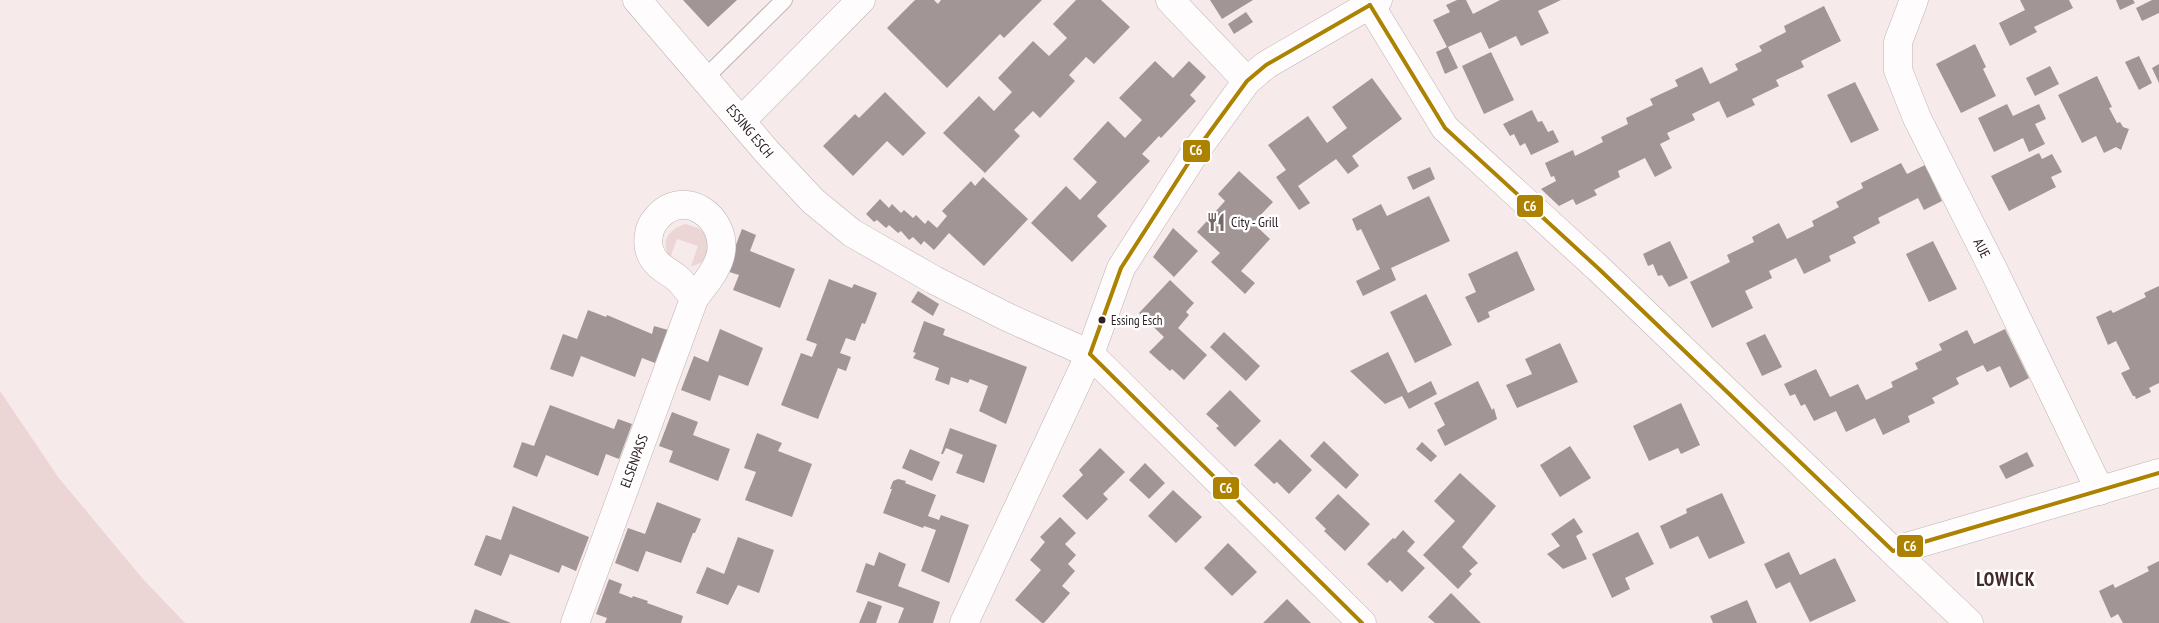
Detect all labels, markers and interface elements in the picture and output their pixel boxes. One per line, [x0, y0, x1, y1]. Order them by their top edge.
street label: ESSING ESCH [722, 100, 778, 162]
line badge: C6 [1182, 139, 1211, 163]
text: C6 [1189, 141, 1203, 159]
line badge: C6 [1516, 194, 1544, 218]
text: C6 [1523, 197, 1537, 215]
restaurant icon: City - Grill [1205, 211, 1227, 233]
place label: City - Grill [1231, 213, 1279, 231]
street label: AUE [1969, 235, 1995, 261]
place label: Essing Esch [1111, 312, 1163, 329]
marker: Essing Esch [1097, 315, 1107, 325]
street label: ELSENPASS [616, 432, 652, 490]
line badge: C6 [1212, 476, 1240, 500]
text: C6 [1219, 479, 1233, 497]
line badge: C6 [1896, 534, 1924, 558]
text: C6 [1903, 537, 1917, 555]
district label: LOWICK [1976, 567, 2036, 591]

